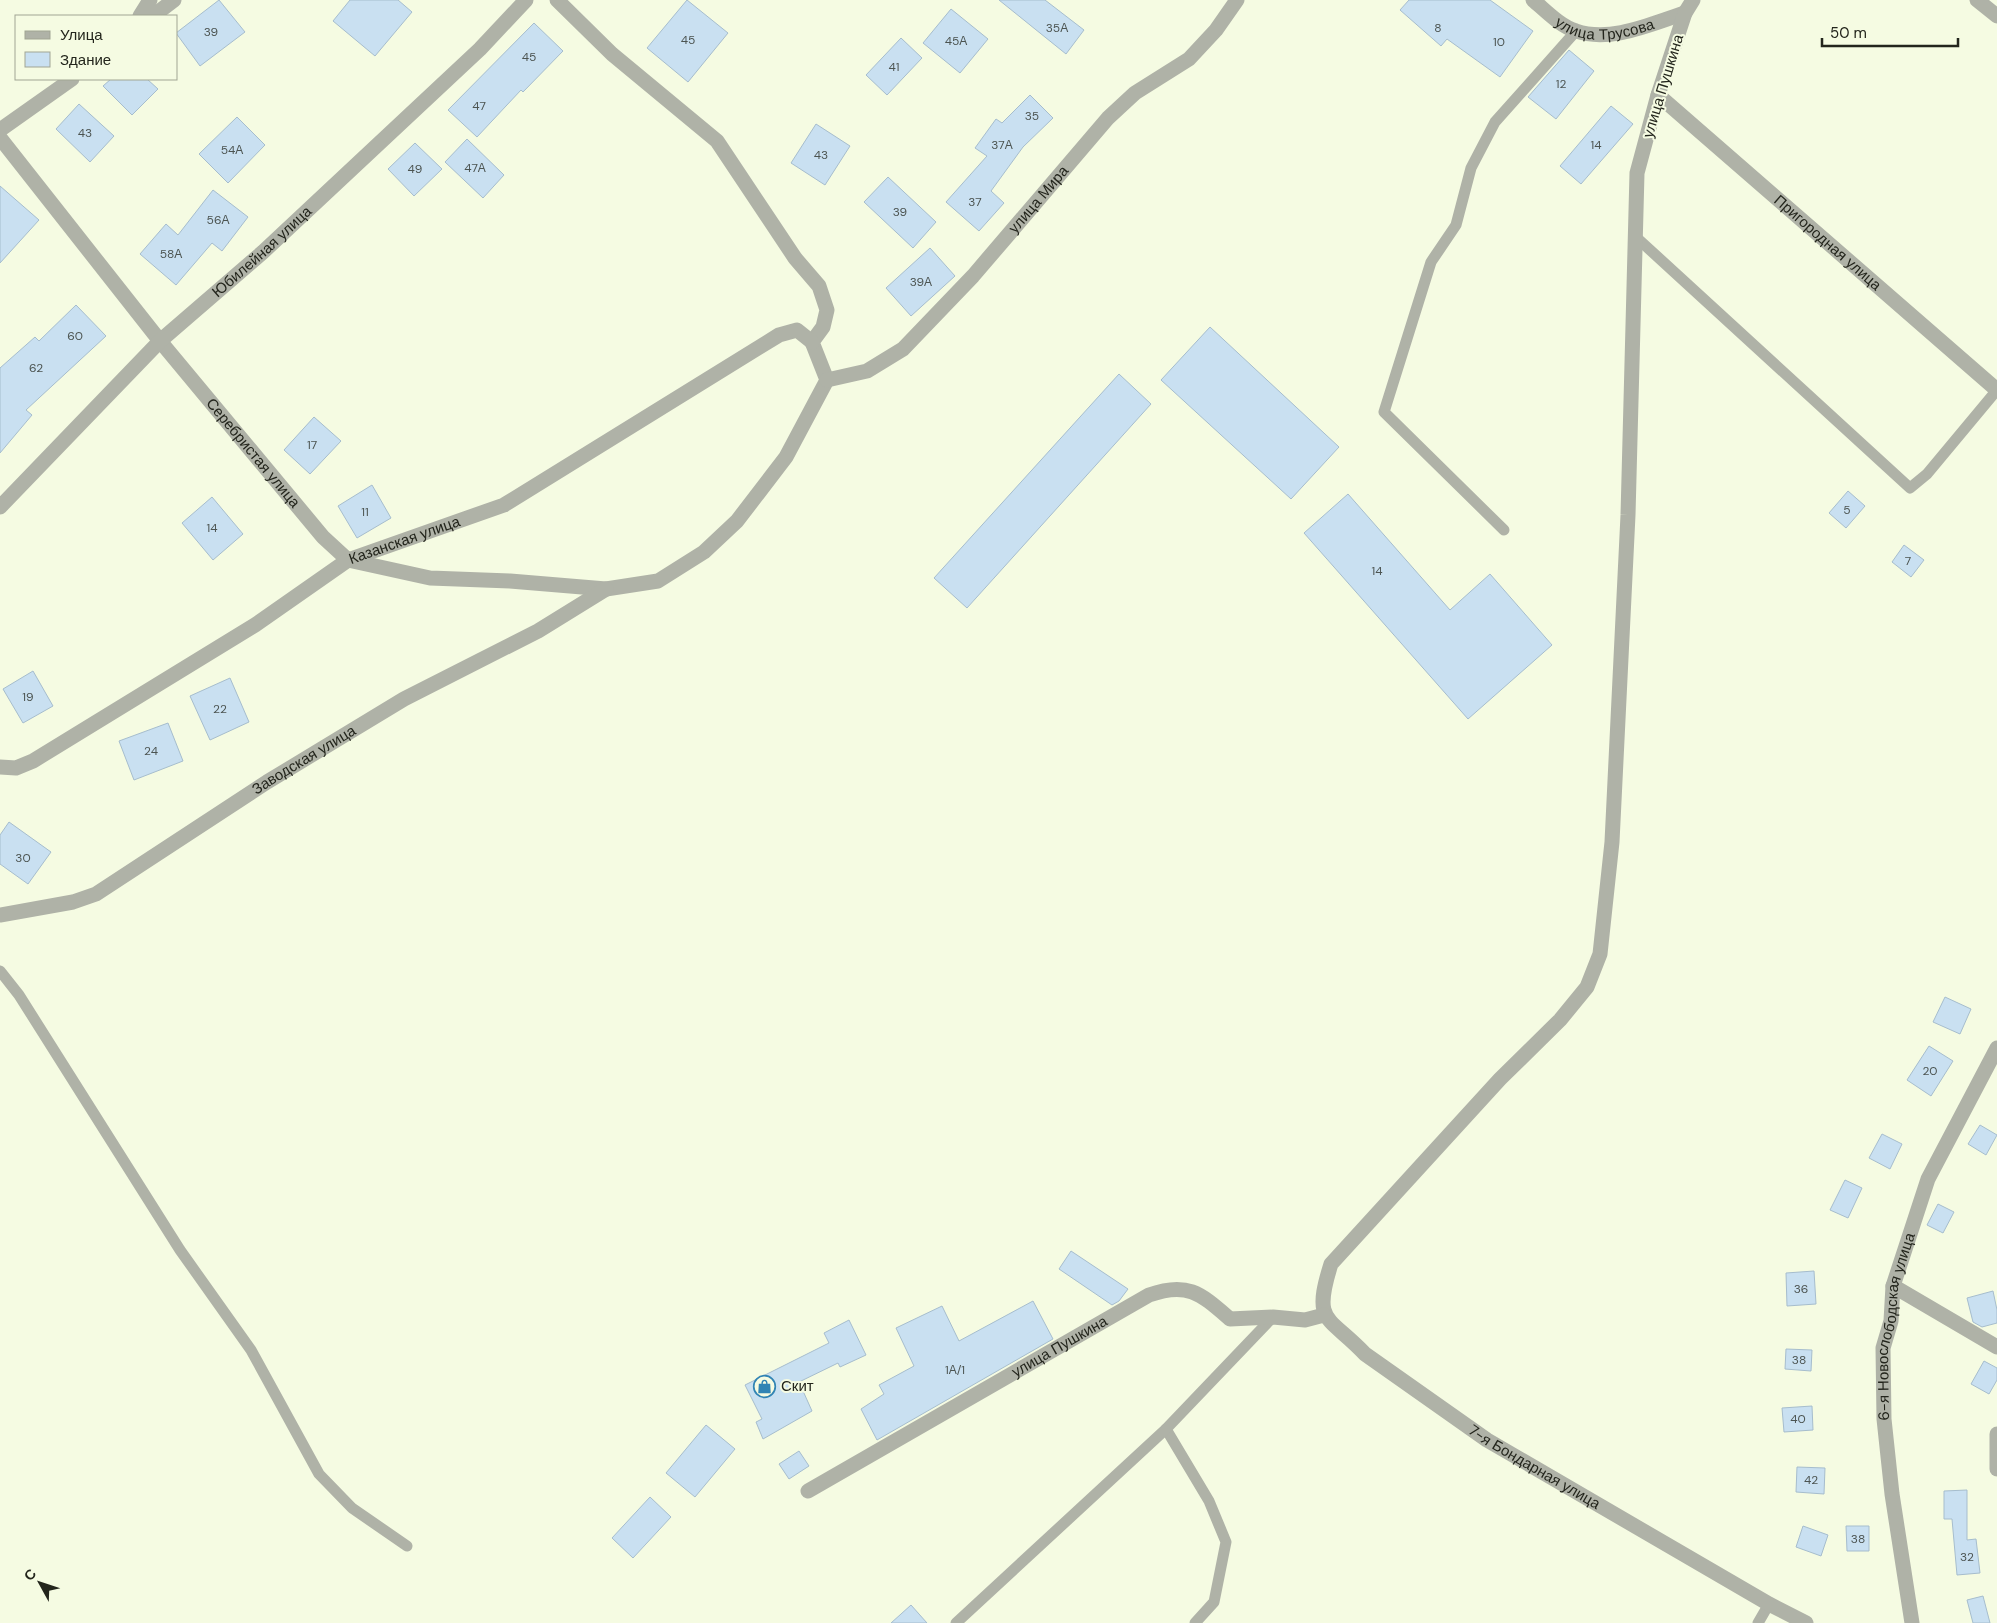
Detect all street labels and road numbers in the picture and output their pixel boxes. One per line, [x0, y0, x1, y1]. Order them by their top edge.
street label: улица Трусова [1551, 12, 1657, 45]
street label: улица Пушкина [1638, 31, 1688, 140]
street label: улица Мира [1004, 161, 1073, 237]
street label: Пригородная улица [1770, 190, 1886, 295]
street label: Юбилейная улица [208, 201, 316, 302]
street label: Серебристая улица [202, 394, 305, 512]
street label: Казанская улица [346, 511, 463, 569]
street label: Заводская улица [248, 720, 360, 799]
street label: 6-я Новослободская улица [1873, 1230, 1920, 1421]
street label: улица Пушкина [1008, 1311, 1111, 1382]
street label: 7-я Бондарная улица [1465, 1420, 1605, 1514]

